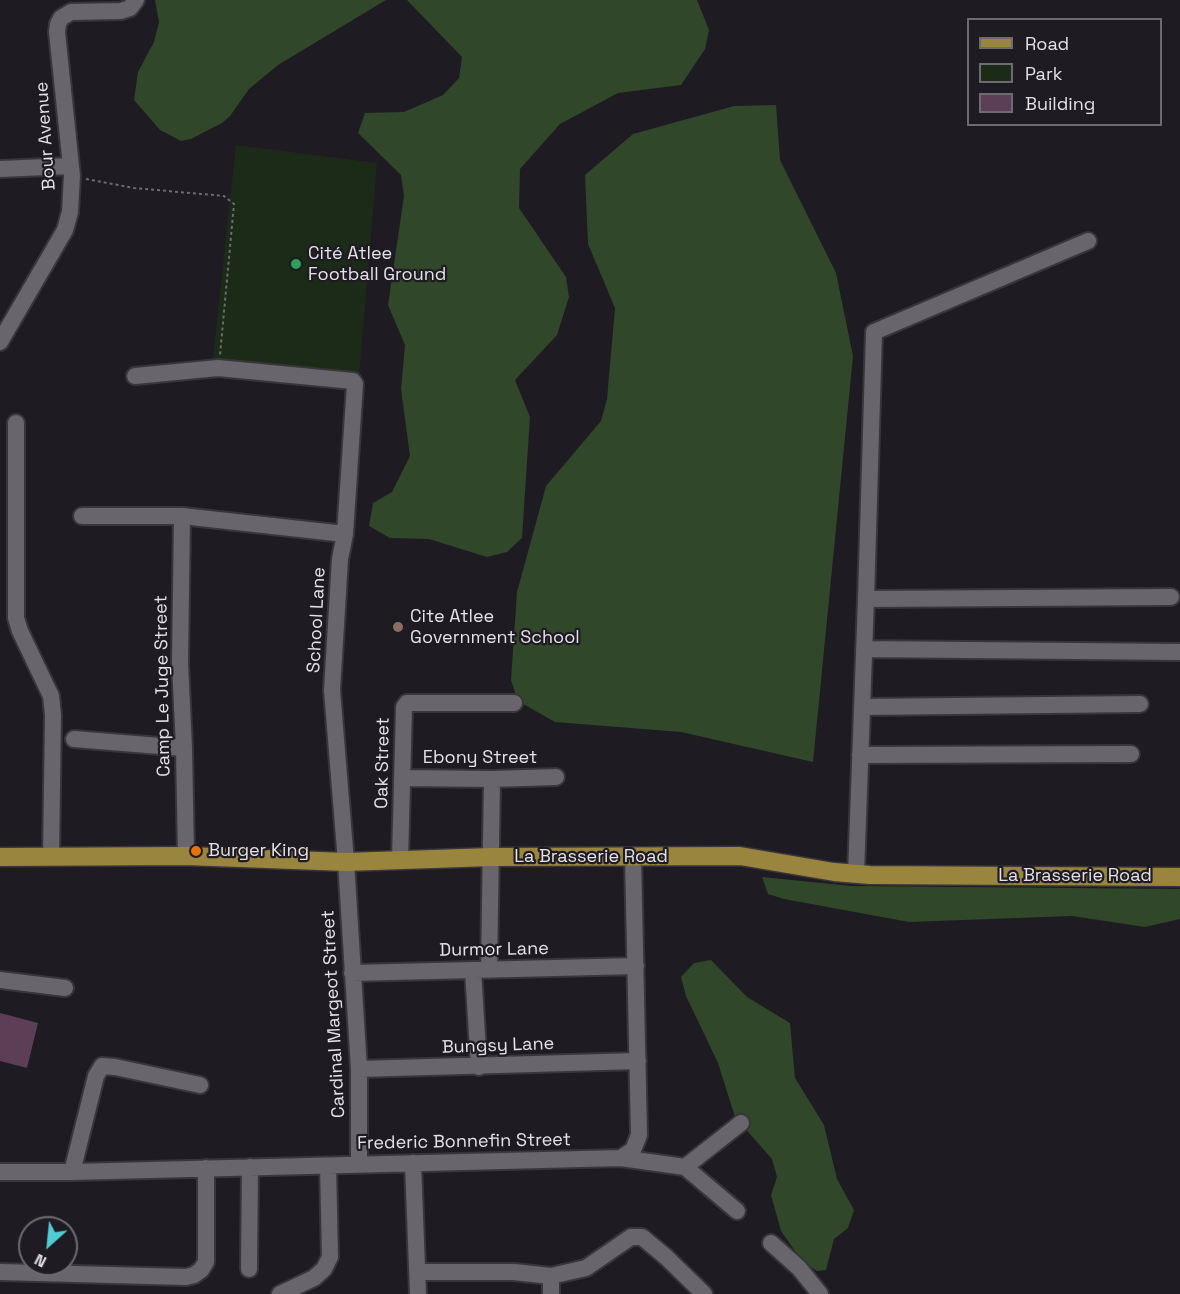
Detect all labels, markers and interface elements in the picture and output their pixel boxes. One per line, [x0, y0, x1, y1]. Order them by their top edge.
legend [967, 18, 1162, 126]
text: Road [1025, 32, 1069, 55]
text: Park [1025, 62, 1062, 85]
street label: Bour Avenue [31, 81, 61, 191]
text: Building [1025, 92, 1095, 115]
place label: Cité Atlee Football Ground [308, 243, 446, 286]
marker: Cité Atlee Football Ground [289, 257, 303, 271]
street label: School Lane [303, 567, 331, 673]
street label: Camp Le Juge Street [151, 595, 175, 777]
place label: Cite Atlee Government School [410, 606, 580, 648]
marker: Cite Atlee Government School [391, 620, 405, 634]
street label: Oak Street [371, 717, 395, 809]
street label: Ebony Street [423, 747, 537, 769]
place label: Burger King [208, 840, 309, 862]
marker: Burger King [189, 844, 203, 858]
street label: La Brasserie Road [514, 846, 668, 868]
street label: La Brasserie Road [998, 865, 1152, 887]
street label: Cardinal Margeot Street [318, 910, 350, 1118]
street label: Durmor Lane [439, 938, 549, 962]
street label: Bungsy Lane [441, 1033, 555, 1059]
street label: Frederic Bonnefin Street [357, 1129, 571, 1155]
north arrow [18, 1216, 78, 1276]
text: N [31, 1249, 50, 1272]

